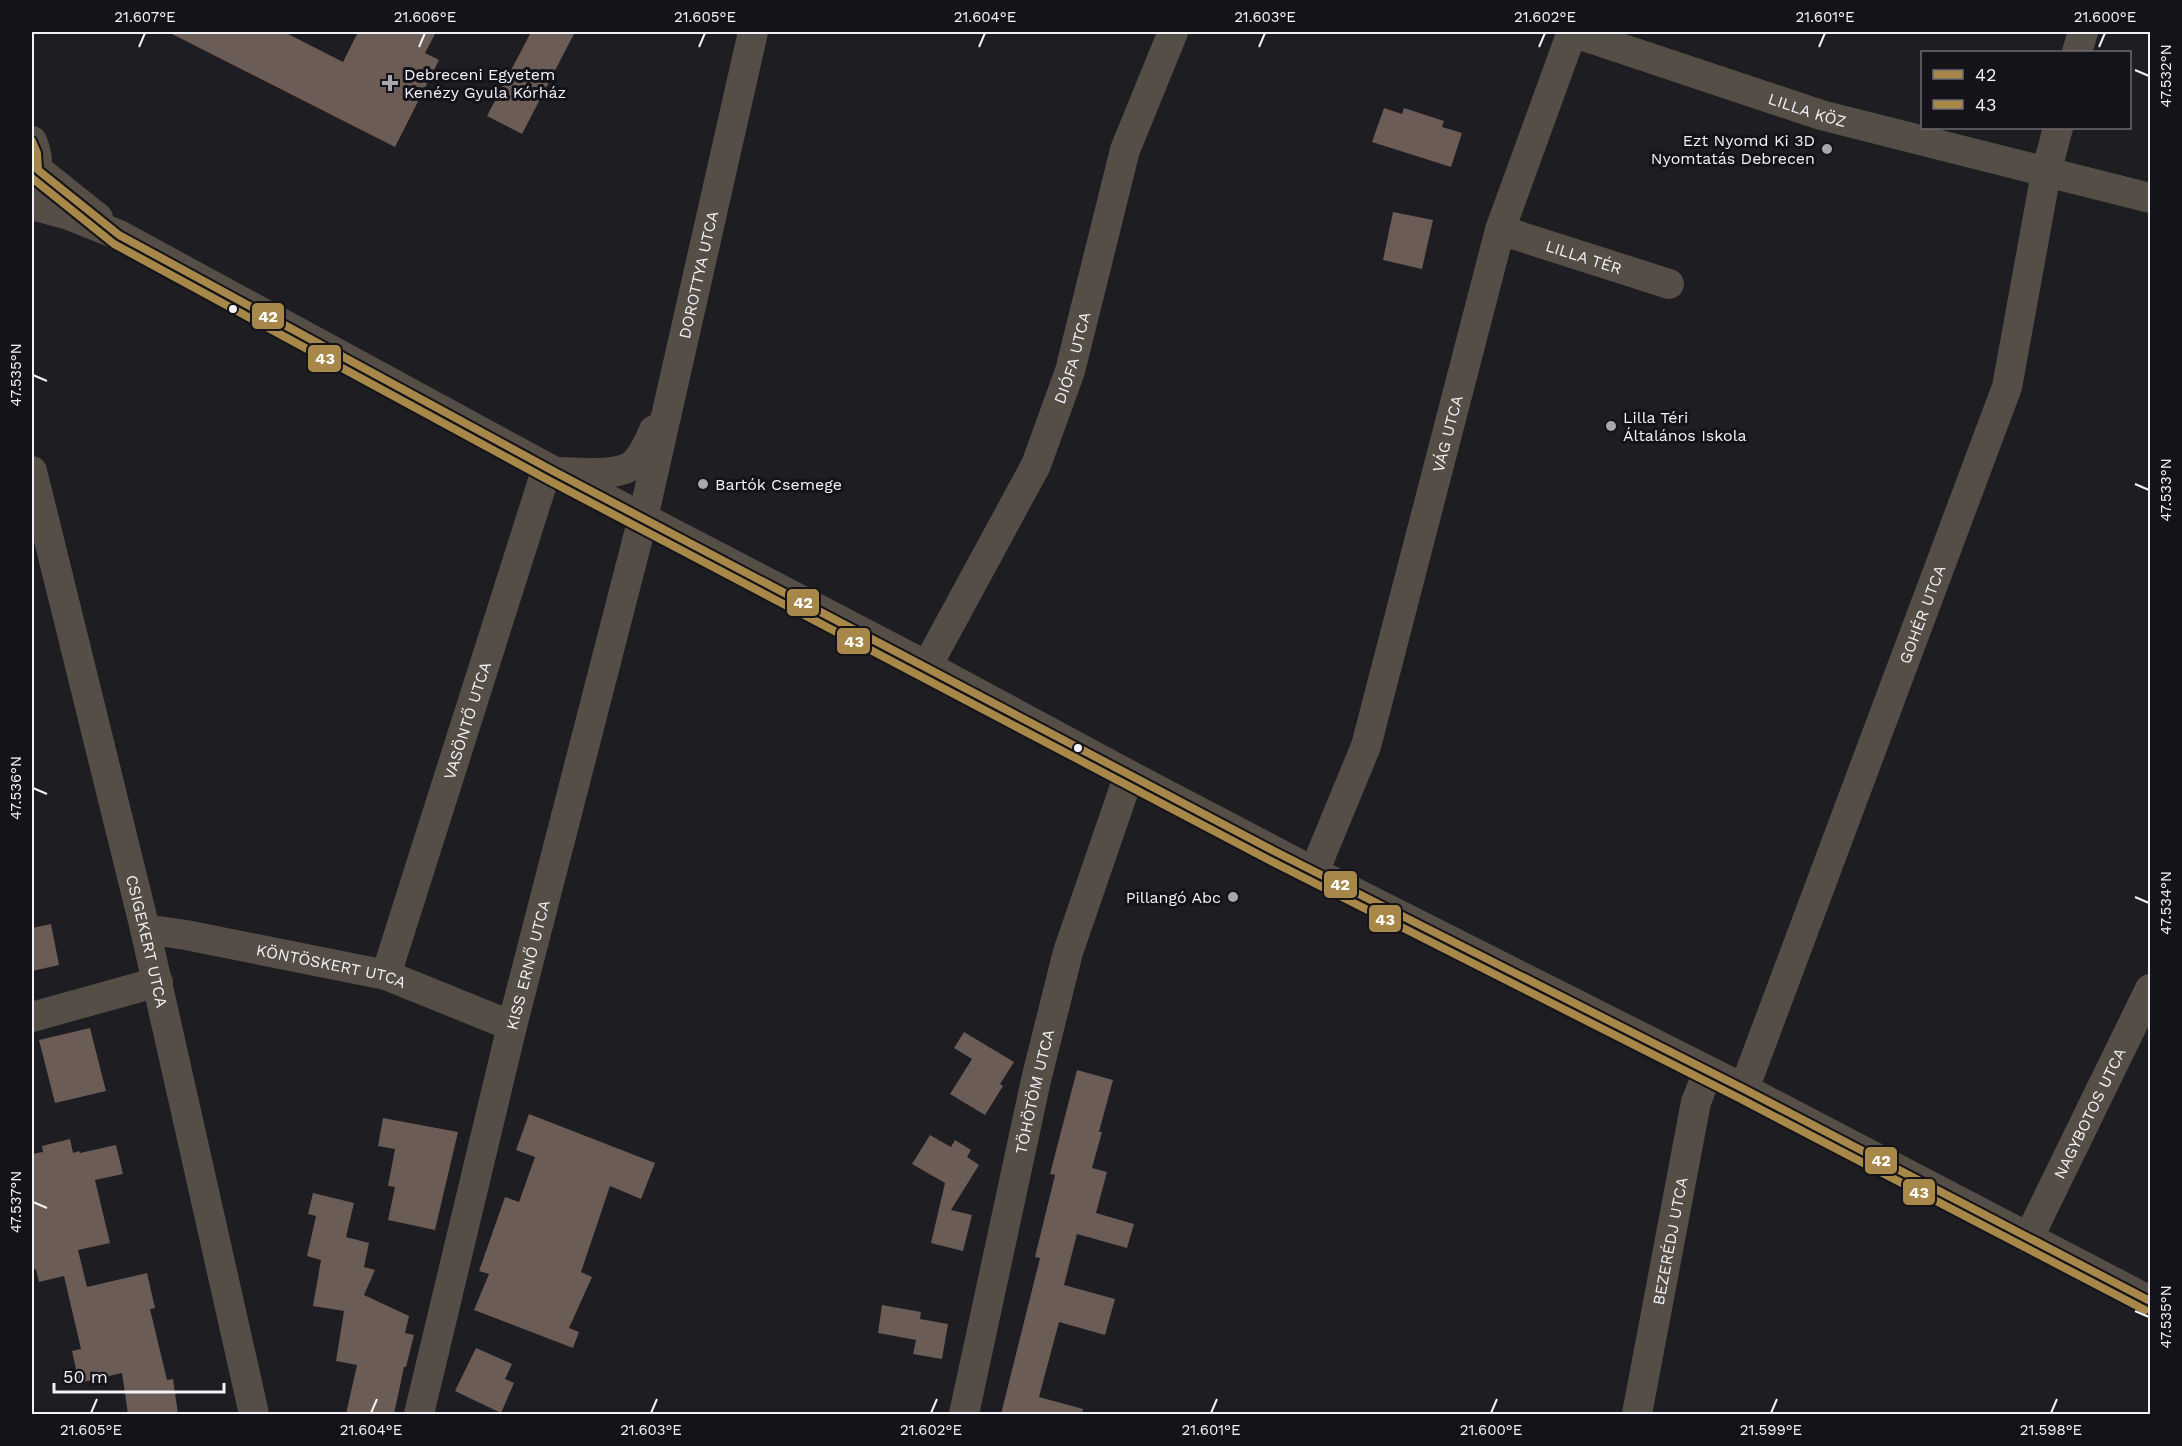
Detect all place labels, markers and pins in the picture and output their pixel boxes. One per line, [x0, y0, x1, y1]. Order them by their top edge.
place label: Debreceni Egyetem Kenézy Gyula Kórház [404, 65, 566, 102]
marker: Debreceni Egyetem Kenézy Gyula Kórház [381, 74, 399, 92]
place label: Ezt Nyomd Ki 3D Nyomtatás Debrecen [1651, 131, 1815, 168]
marker: Ezt Nyomd Ki 3D Nyomtatás Debrecen [1820, 142, 1834, 156]
unlabelled marker [227, 303, 239, 315]
place label: Lilla Téri Általános Iskola [1623, 408, 1747, 445]
marker: Lilla Téri Általános Iskola [1604, 419, 1618, 433]
place label: Bartók Csemege [715, 475, 842, 494]
marker: Bartók Csemege [696, 477, 710, 491]
unlabelled marker [1072, 742, 1084, 754]
place label: Pillangó Abc [1126, 888, 1221, 907]
marker: Pillangó Abc [1226, 890, 1240, 904]

